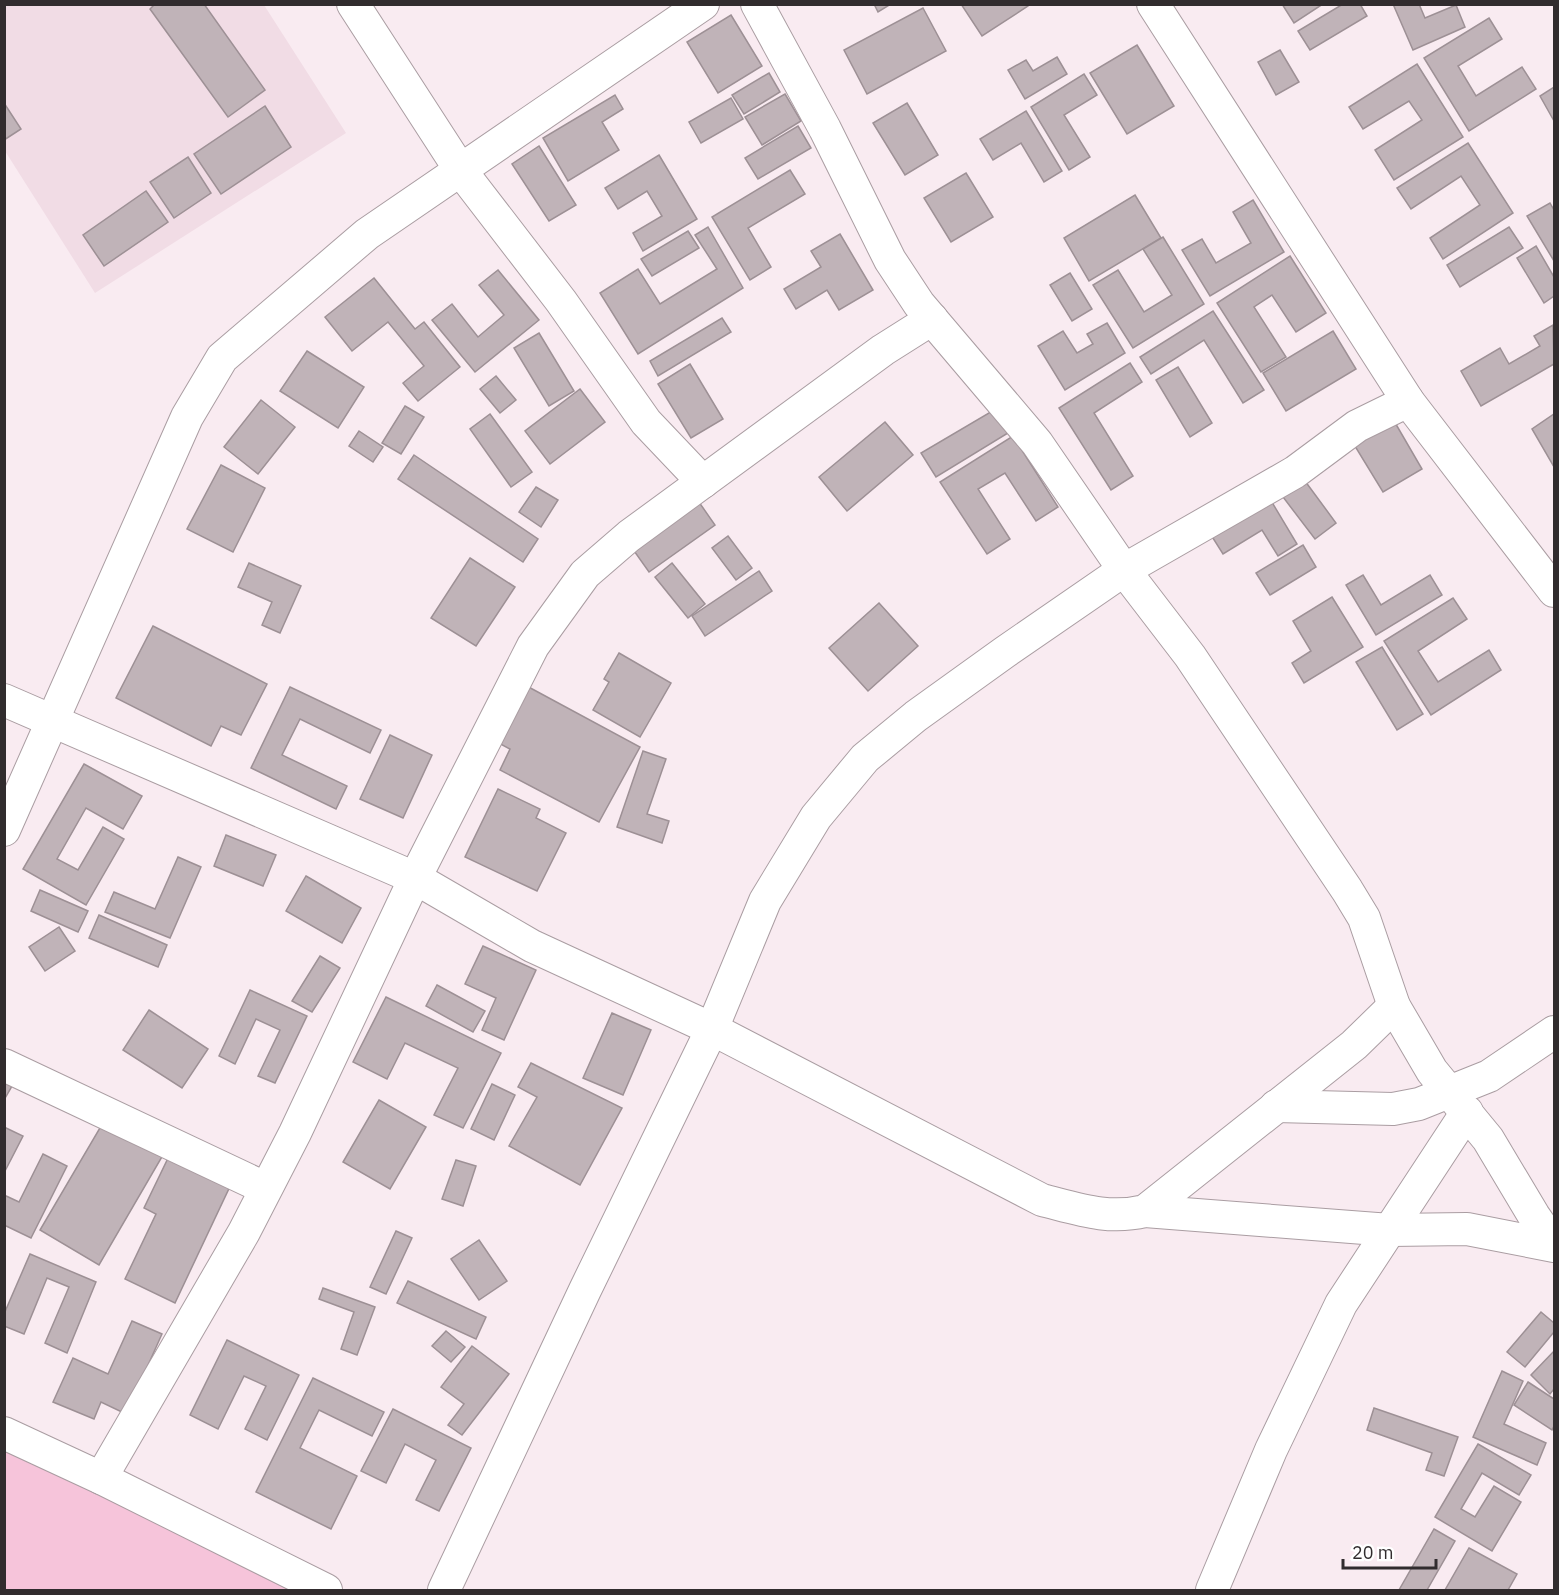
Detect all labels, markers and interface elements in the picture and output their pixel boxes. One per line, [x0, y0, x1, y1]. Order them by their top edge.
scale bar [1343, 1532, 1436, 1570]
text: 20 m [1352, 1541, 1394, 1564]

